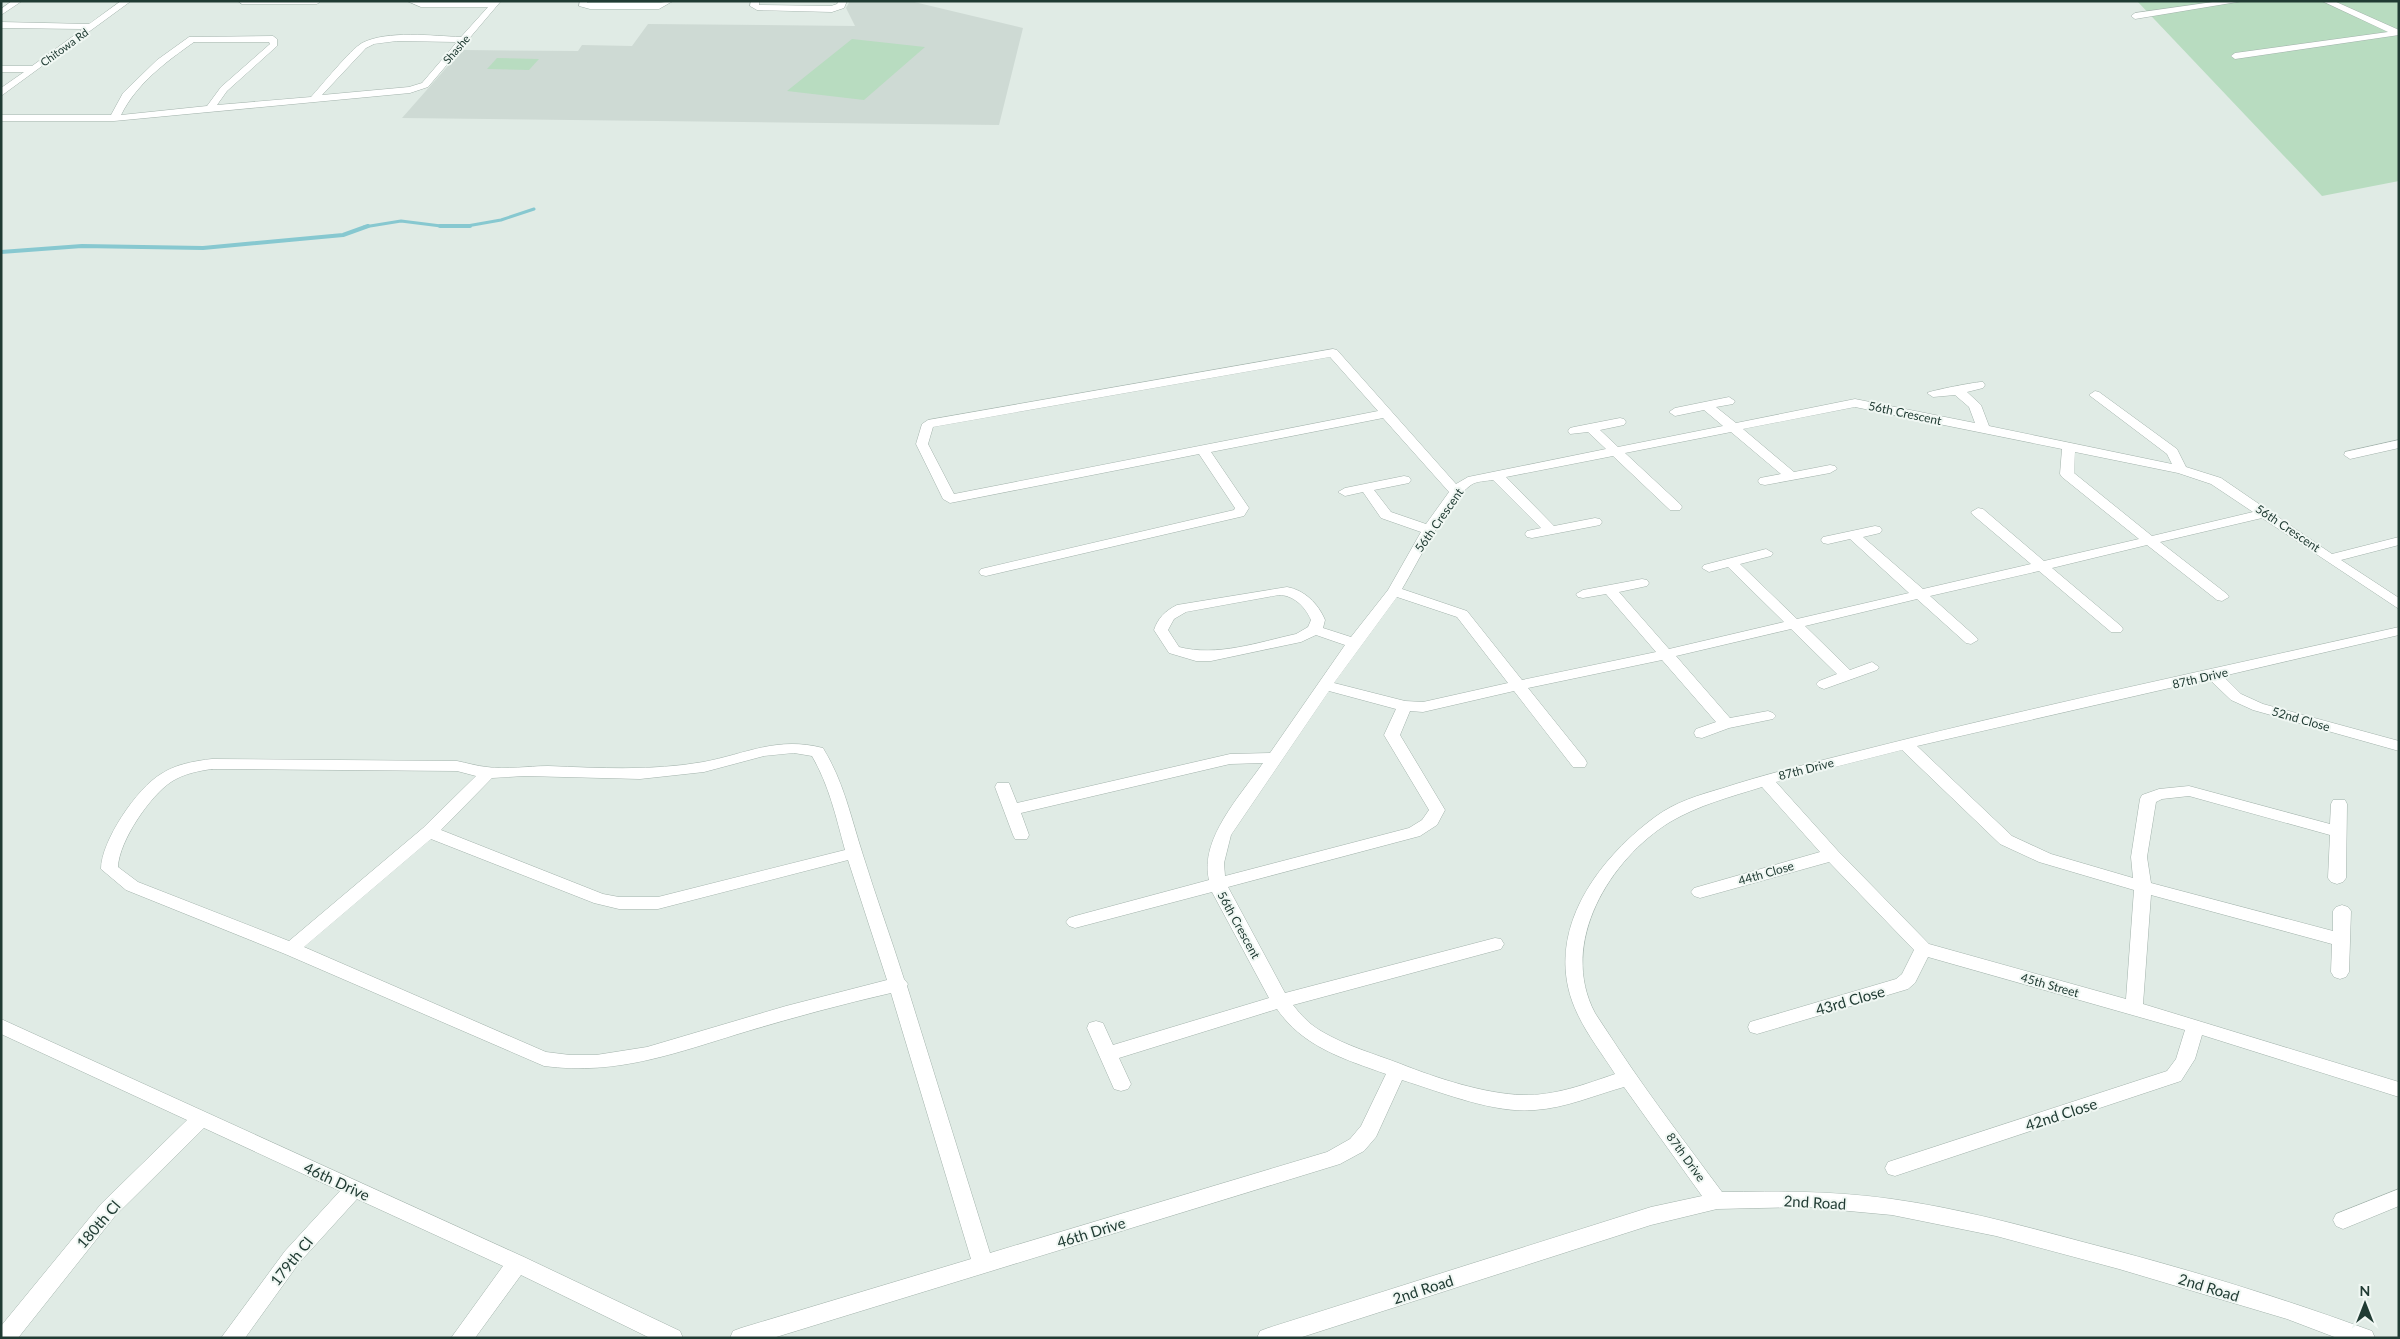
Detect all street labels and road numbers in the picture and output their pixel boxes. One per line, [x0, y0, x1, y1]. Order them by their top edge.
street label: Chitowa Rd [38, 25, 90, 69]
street label: Shashe [440, 32, 472, 66]
street label: 56th Crescent [1867, 398, 1944, 428]
street label: 56th Crescent [1411, 485, 1467, 555]
street label: 56th Crescent [2253, 501, 2324, 555]
street label: 87th Drive [2171, 664, 2229, 692]
street label: 52nd Close [2270, 704, 2332, 734]
street label: 87th Drive [1777, 755, 1835, 783]
street label: 44th Close [1736, 858, 1796, 888]
street label: 56th Crescent [1214, 889, 1264, 962]
street label: 45th Street [2019, 970, 2081, 1001]
street label: 43rd Close [1813, 982, 1887, 1018]
street label: 42nd Close [2023, 1094, 2099, 1134]
street label: 87th Drive [1663, 1130, 1709, 1184]
street label: 46th Drive [301, 1158, 373, 1204]
street label: 2nd Road [1783, 1191, 1847, 1213]
street label: 180th Cl [72, 1196, 124, 1252]
street label: 46th Drive [1055, 1213, 1128, 1251]
street label: 179th Cl [266, 1233, 316, 1289]
street label: 2nd Road [2176, 1269, 2242, 1305]
street label: 2nd Road [1390, 1271, 1456, 1307]

